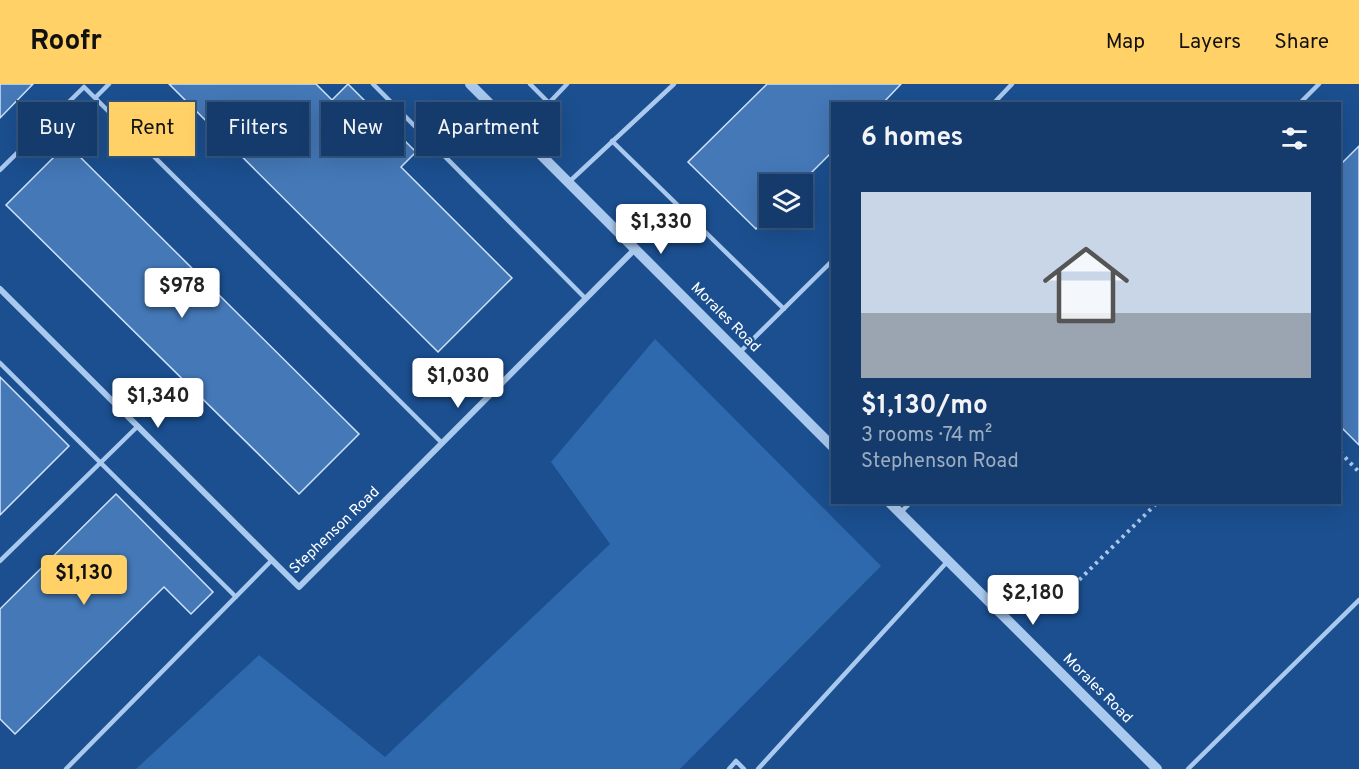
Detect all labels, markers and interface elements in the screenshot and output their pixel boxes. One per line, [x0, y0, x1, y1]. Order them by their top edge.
text: Roofr [30, 24, 102, 60]
text: Map [1106, 29, 1145, 56]
text: Layers [1178, 29, 1241, 56]
text: Share [1274, 29, 1329, 56]
chip: Buy [18, 102, 97, 156]
chip: Rent [109, 102, 195, 156]
chip: Filters [207, 102, 309, 156]
chip: New [321, 102, 404, 156]
chip: Apartment [416, 102, 560, 156]
text: 6 homes [861, 122, 963, 155]
icon: filters [1278, 122, 1311, 155]
map controls [759, 174, 813, 228]
button: layers [759, 174, 813, 228]
pin: $1,330 [612, 204, 710, 255]
text: $1,330 [630, 210, 692, 236]
icon: home [1032, 231, 1140, 339]
pin: $978 [146, 268, 218, 319]
text: $978 [159, 274, 205, 300]
street label: Morales Road [686, 279, 764, 357]
pin: $1,030 [409, 358, 507, 409]
text: $1,030 [426, 364, 490, 390]
pin: $1,340 [109, 378, 207, 429]
text: $1,340 [126, 384, 190, 410]
text: $1,130/mo [861, 390, 988, 423]
text: 3 rooms · 74 m² [861, 423, 992, 449]
text: Stephenson Road [861, 449, 1019, 475]
street label: Stephenson Road [286, 483, 384, 579]
pin: $1,130 [35, 555, 133, 606]
text: $1,130 [55, 561, 113, 587]
pin: $2,180 [984, 575, 1082, 626]
text: $2,180 [1002, 581, 1064, 607]
street label: Morales Road [1058, 650, 1136, 728]

